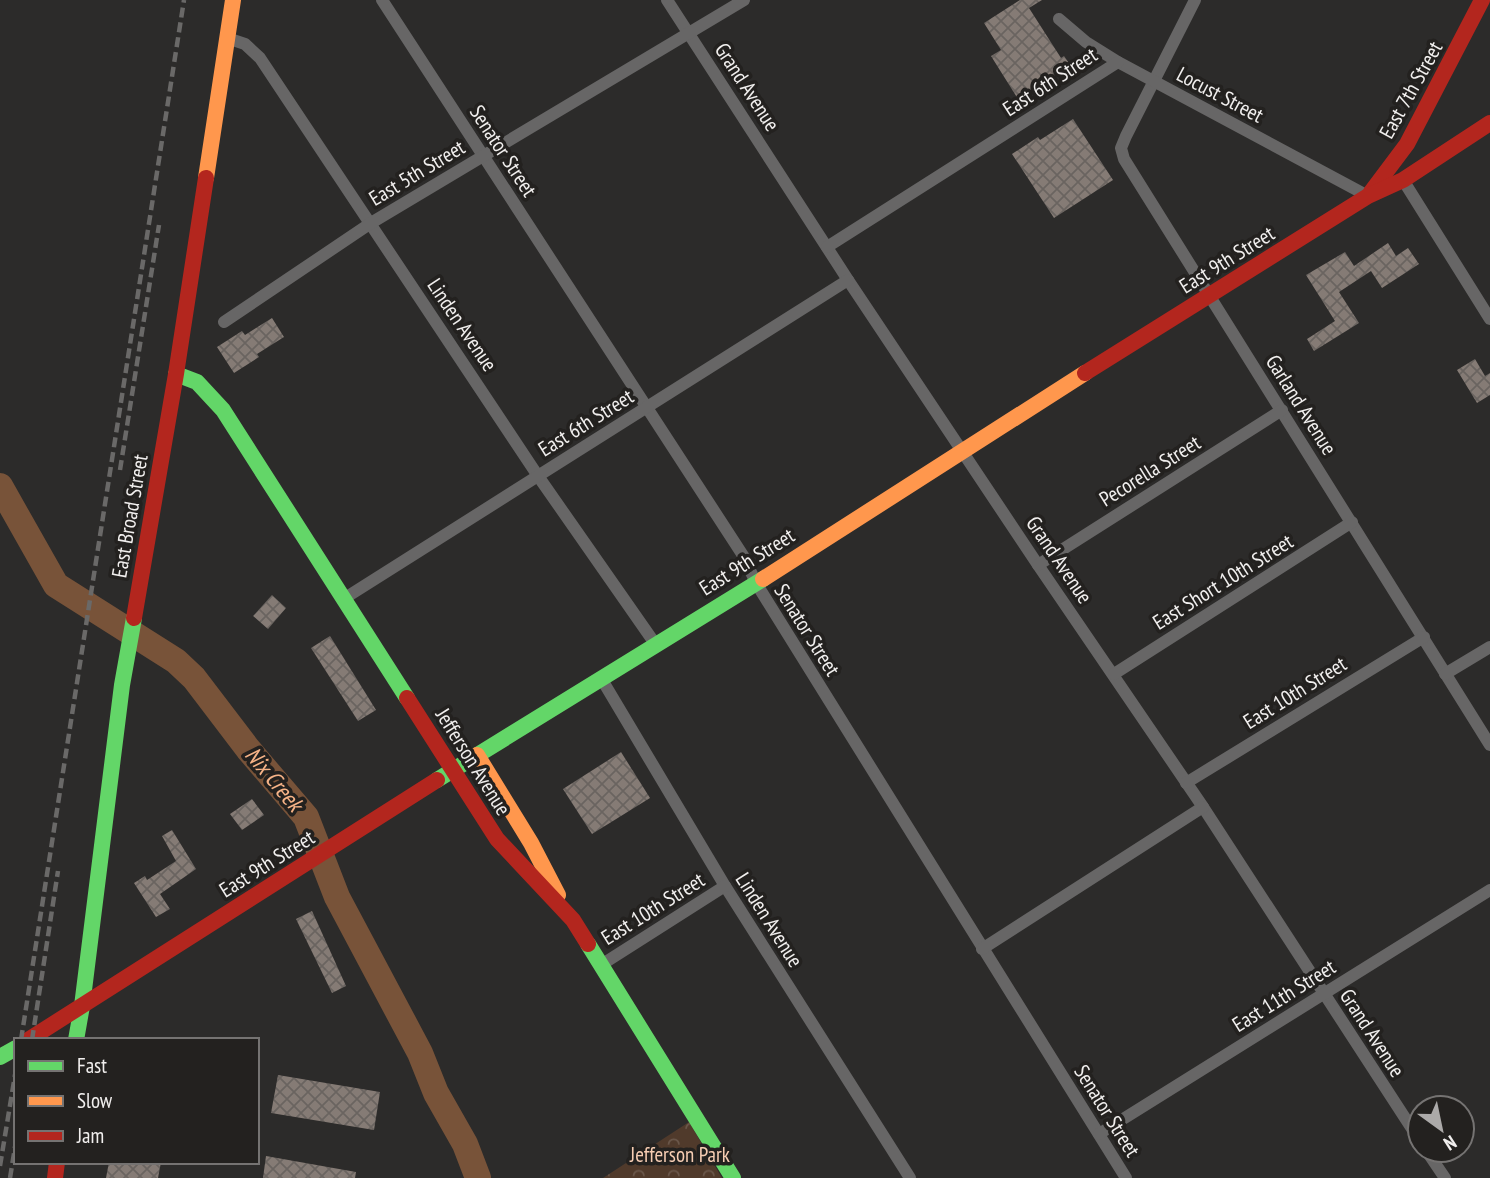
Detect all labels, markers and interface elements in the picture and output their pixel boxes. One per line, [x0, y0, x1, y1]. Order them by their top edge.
street label: East 7th Street [1373, 36, 1448, 143]
street label: Grand Avenue [709, 38, 786, 136]
street label: East 6th Street [997, 41, 1102, 122]
street label: Locust Street [1172, 61, 1268, 129]
street label: Senator Street [464, 100, 543, 202]
street label: East 5th Street [364, 133, 470, 212]
street label: East 9th Street [1174, 220, 1279, 299]
street label: Linden Avenue [421, 273, 503, 376]
street label: Garland Avenue [1260, 350, 1343, 460]
street label: East 6th Street [533, 383, 638, 462]
street label: Pecorella Street [1094, 429, 1205, 512]
street label: East Broad Street [105, 452, 154, 580]
street label: Grand Avenue [1020, 511, 1099, 609]
street label: East 9th Street [694, 522, 799, 601]
street label: East Short 10th Street [1148, 528, 1298, 636]
street label: Senator Street [769, 579, 846, 681]
street label: East 10th Street [1238, 650, 1352, 735]
street label: Jefferson Avenue [429, 702, 517, 820]
water label: Nix Creek [239, 740, 312, 819]
street label: East 9th Street [214, 824, 319, 903]
street label: East 10th Street [596, 866, 710, 951]
street label: Linden Avenue [730, 867, 809, 972]
street label: East 11th Street [1227, 953, 1341, 1038]
street label: Grand Avenue [1334, 984, 1411, 1082]
legend [14, 1038, 259, 1164]
text: Fast [77, 1052, 107, 1079]
street label: Senator Street [1069, 1060, 1146, 1162]
text: Slow [77, 1087, 113, 1114]
north arrow [1406, 1094, 1476, 1164]
text: Jam [76, 1122, 104, 1149]
text: N [1439, 1130, 1461, 1156]
park label: Jefferson Park [629, 1141, 730, 1168]

